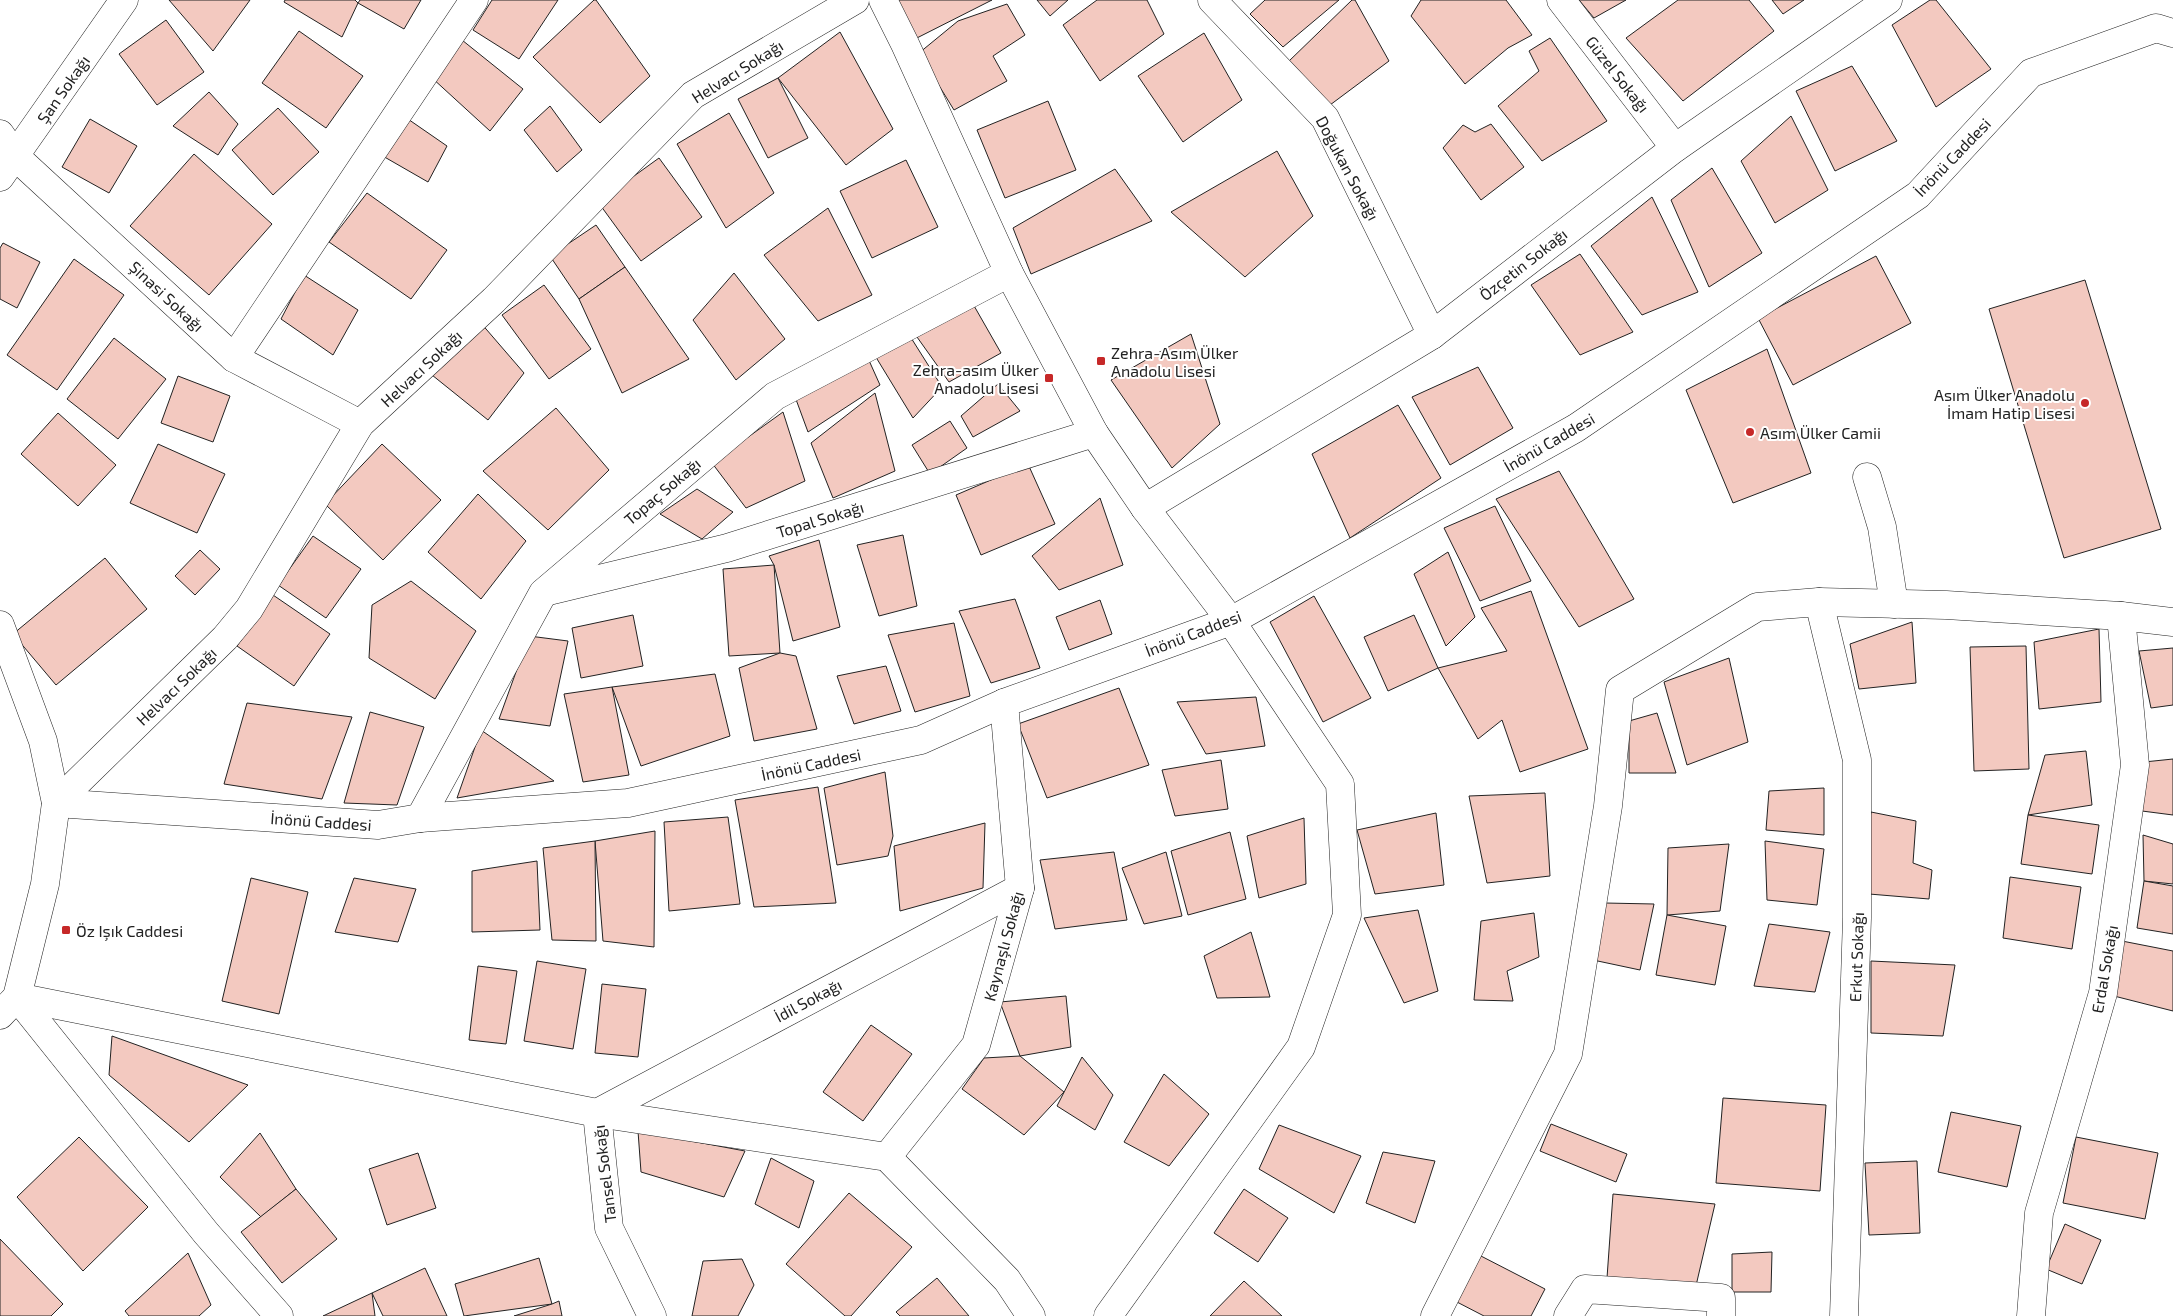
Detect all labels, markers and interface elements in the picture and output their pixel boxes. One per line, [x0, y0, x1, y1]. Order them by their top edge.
street label: Güzel Sokağı [1582, 32, 1654, 116]
street label: Helvacı Sokağı [688, 35, 786, 107]
street label: Şan Sokağı [33, 51, 94, 127]
street label: Doğukan Sokağı [1313, 113, 1383, 223]
street label: İnönü Caddesi [1910, 114, 1994, 200]
street label: Özçetin Sokağı [1475, 224, 1571, 305]
street label: Şinasi Sokağı [125, 257, 208, 336]
street label: Helvacı Sokağı [376, 326, 466, 410]
place label: Zehra-Asım Ülker Anadolu Lisesi [1111, 343, 1239, 380]
marker: Zehra-Asım Ülker Anadolu Lisesi [1095, 355, 1107, 367]
place label: Zehra-asım Ülker Anadolu Lisesi [913, 360, 1040, 397]
marker: Zehra-asım Ülker Anadolu Lisesi [1043, 372, 1055, 384]
place label: Asım Ülker Anadolu İmam Hatip Lisesi [1934, 385, 2075, 422]
marker: Asım Ülker Anadolu İmam Hatip Lisesi [2079, 397, 2091, 409]
street label: İnönü Caddesi [1500, 408, 1598, 476]
place label: Asım Ülker Camii [1760, 423, 1881, 442]
marker: Asım Ülker Camii [1744, 426, 1756, 438]
street label: Topaç Sokağı [620, 454, 705, 529]
street label: Topal Sokağı [774, 497, 866, 541]
street label: İnönü Caddesi [1142, 606, 1244, 660]
street label: Helvacı Sokağı [132, 643, 220, 729]
street label: İnönü Caddesi [759, 744, 863, 784]
street label: İnönü Caddesi [270, 808, 372, 834]
street label: Kaynaşlı Sokağı [979, 889, 1028, 1003]
street label: Erkut Sokağı [1845, 912, 1867, 1002]
place label: Öz Işık Caddesi [76, 921, 183, 941]
marker: Öz Işık Caddesi [60, 924, 72, 936]
street label: Erdal Sokağı [2087, 924, 2121, 1014]
street label: İdil Sokağı [771, 974, 845, 1026]
street label: Tansel Sokağı [589, 1124, 619, 1224]

